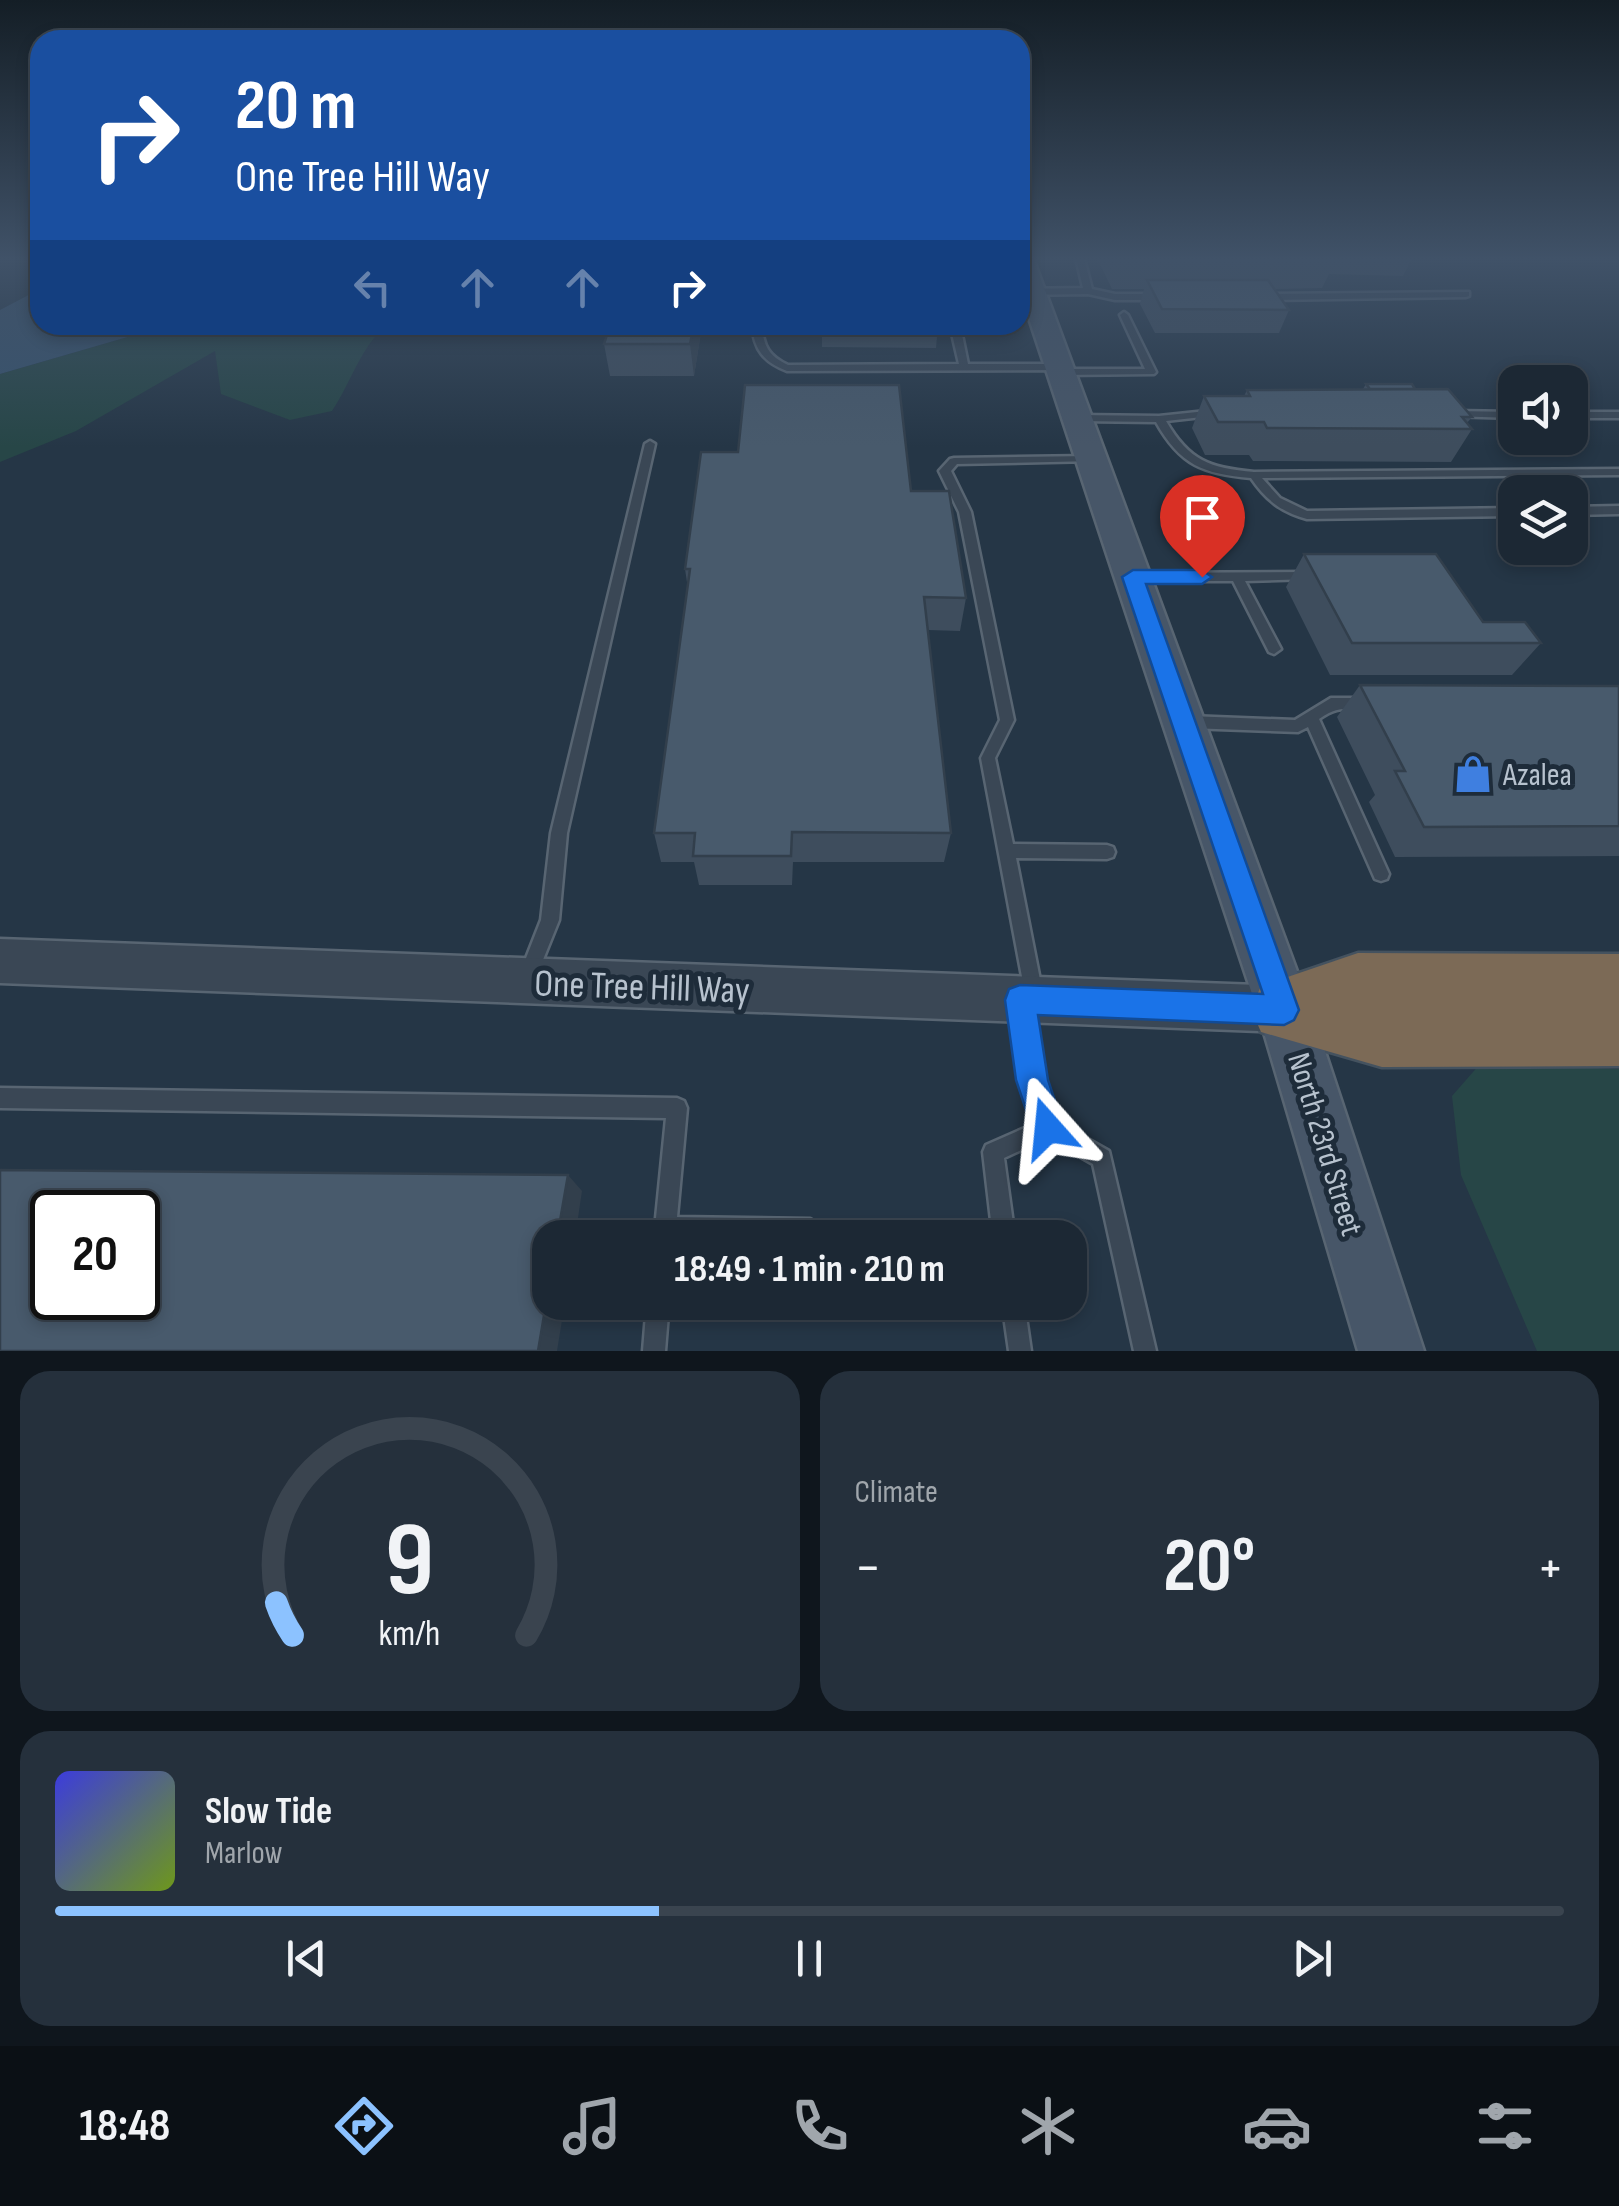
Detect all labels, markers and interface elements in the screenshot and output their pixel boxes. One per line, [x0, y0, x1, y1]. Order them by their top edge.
text: 20 m [235, 65, 356, 149]
icon: right [70, 70, 200, 200]
text: One Tree Hill Way [235, 150, 490, 205]
icon: left [345, 260, 400, 315]
icon: ahead [450, 260, 505, 315]
icon: ahead [555, 260, 610, 315]
icon: right [660, 260, 715, 315]
map controls [1498, 365, 1588, 565]
button: sound [1498, 365, 1588, 455]
pin [1160, 475, 1245, 578]
button: layers [1498, 475, 1588, 565]
icon: arrive [1175, 490, 1230, 545]
shop icon: Azalea [1452, 753, 1494, 795]
place label: Azalea [1502, 756, 1572, 795]
street label: One Tree Hill Way [534, 961, 751, 1014]
street label: North 23rd Street [1278, 1048, 1371, 1241]
position arrow [996, 1076, 1100, 1180]
speed limit sign: 20 [30, 1190, 160, 1320]
text: 18:49 · 1 min · 210 m [674, 1247, 945, 1292]
text: Climate [855, 1473, 938, 1512]
text: 9 [385, 1499, 434, 1624]
text: 20° [1163, 1522, 1255, 1613]
text: − [855, 1535, 881, 1602]
text: + [1537, 1535, 1564, 1602]
text: km/h [379, 1613, 441, 1656]
text: Slow Tide [205, 1789, 332, 1834]
text: Marlow [205, 1834, 283, 1873]
icon: previous [279, 1931, 334, 1986]
icon: pause [782, 1931, 837, 1986]
icon: next [1285, 1931, 1340, 1986]
icon: directions [329, 2091, 399, 2161]
icon: music [557, 2091, 627, 2161]
icon: phone [785, 2091, 855, 2161]
icon: climate [1013, 2091, 1083, 2161]
icon: car [1242, 2091, 1312, 2161]
icon: filters [1470, 2091, 1540, 2161]
text: 18:48 [79, 2099, 170, 2154]

